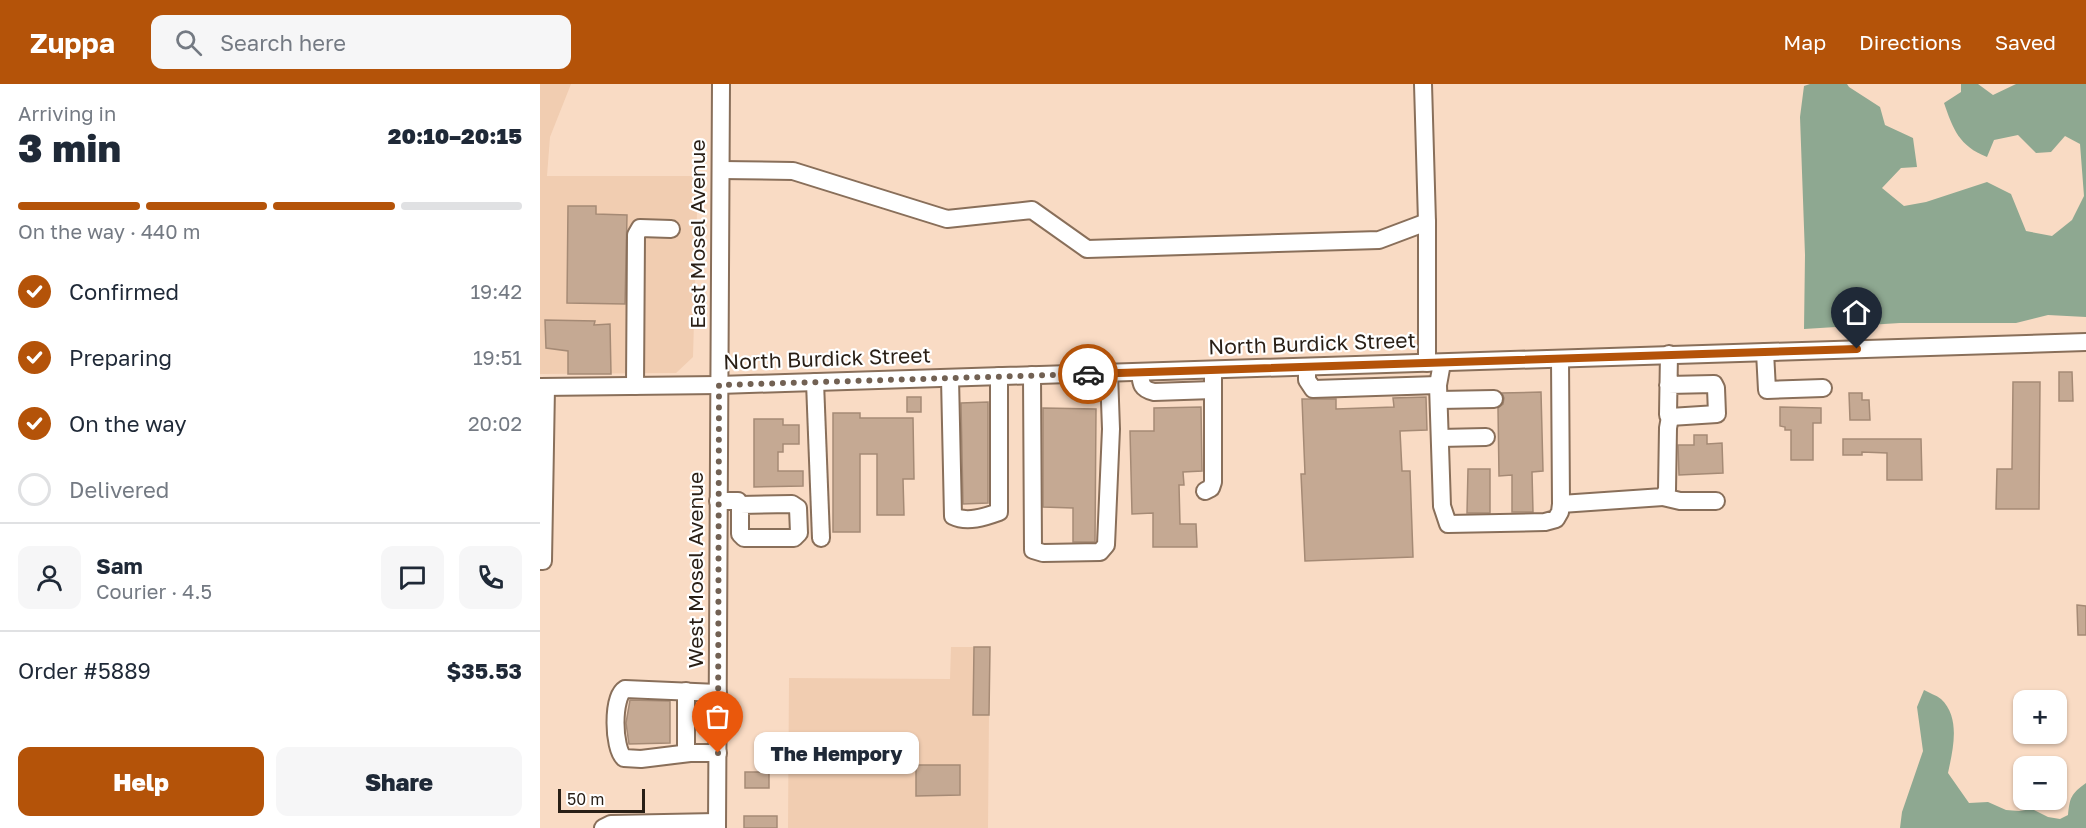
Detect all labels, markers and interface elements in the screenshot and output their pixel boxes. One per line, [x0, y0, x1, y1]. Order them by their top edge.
search box [151, 15, 571, 69]
text: Zuppa [30, 26, 115, 59]
icon: search [172, 26, 205, 59]
text: Search here [220, 29, 346, 56]
text: Map [1783, 29, 1826, 55]
text: Directions [1859, 29, 1962, 55]
text: Saved [1995, 29, 2056, 55]
text: Arriving in [18, 101, 116, 125]
text: 20:10–20:15 [388, 122, 522, 149]
text: 3 min [18, 124, 121, 171]
street label: East Mosel Avenue [684, 139, 710, 329]
text: On the way · 440 m [18, 219, 200, 243]
icon: check [18, 275, 51, 308]
text: Confirmed [69, 278, 179, 305]
text: 19:42 [470, 279, 522, 303]
pin [1831, 287, 1882, 349]
icon: home [1840, 296, 1873, 329]
street label: North Burdick Street [1208, 326, 1416, 360]
icon: check [18, 341, 51, 374]
street label: North Burdick Street [723, 341, 931, 375]
text: Preparing [69, 344, 172, 371]
courier [1058, 344, 1118, 404]
text: 19:51 [473, 345, 522, 369]
icon: car [1072, 358, 1105, 391]
icon: check [18, 407, 51, 440]
text: On the way [69, 410, 187, 437]
text: 20:02 [468, 411, 522, 435]
street label: West Mosel Avenue [682, 472, 708, 668]
text: Delivered [69, 476, 169, 503]
button: person [18, 546, 81, 609]
button: chat [381, 546, 444, 609]
button: phone [459, 546, 522, 609]
text: Sam [96, 552, 143, 579]
text: Courier · 4.5 [96, 579, 212, 603]
text: Order #5889 [18, 657, 151, 684]
text: $35.53 [447, 657, 522, 684]
map controls [2013, 690, 2067, 810]
button: + [2013, 690, 2067, 744]
pin [692, 691, 743, 753]
icon: bag [701, 700, 734, 733]
callout: The Hempory [754, 732, 919, 774]
text: The Hempory [771, 741, 902, 765]
button: Help [18, 747, 264, 816]
button: Share [276, 747, 522, 816]
button: − [2013, 756, 2067, 810]
scale bar [558, 786, 645, 814]
text: 50 m [567, 789, 604, 809]

